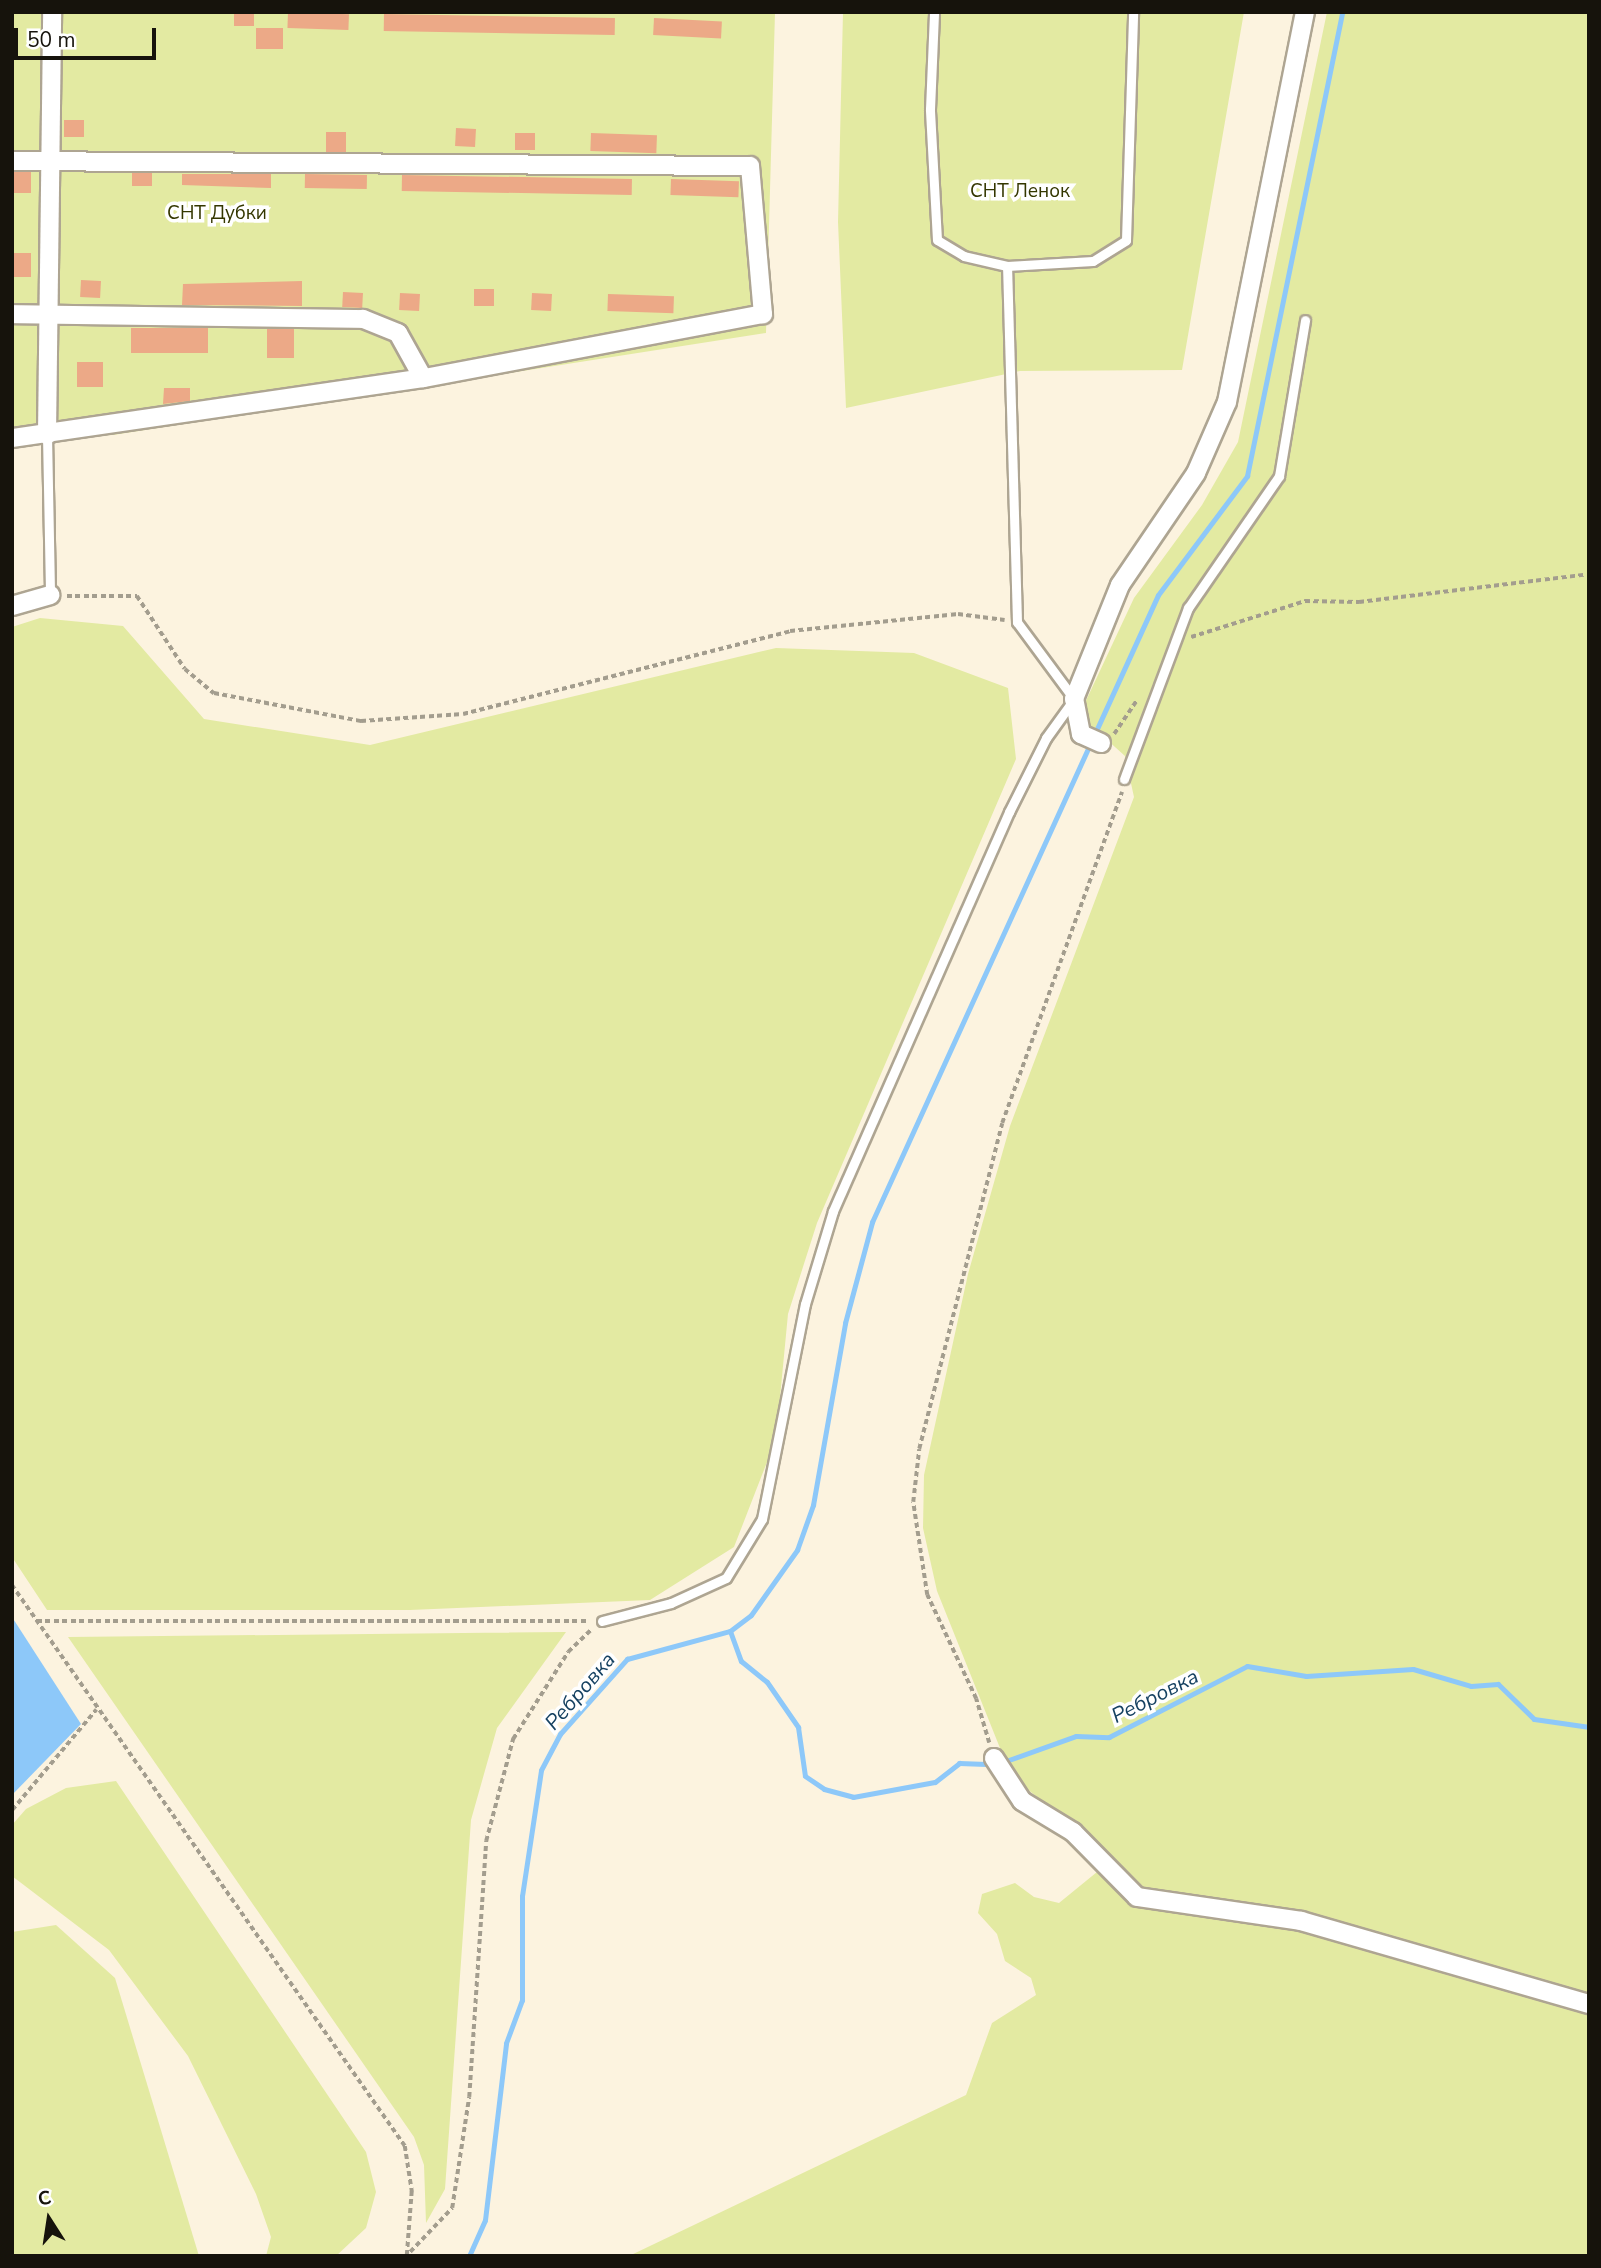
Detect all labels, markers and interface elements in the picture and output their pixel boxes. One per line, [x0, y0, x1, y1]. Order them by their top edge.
scale bar [18, 14, 159, 58]
text: 50 m [27, 26, 76, 54]
park label: СНТ Ленок [970, 181, 1070, 203]
park label: СНТ Дубки [167, 203, 267, 225]
water label: Ребровка [540, 1647, 620, 1735]
water label: Ребровка [1107, 1663, 1203, 1729]
north arrow [14, 2184, 84, 2254]
text: С [36, 2184, 54, 2213]

